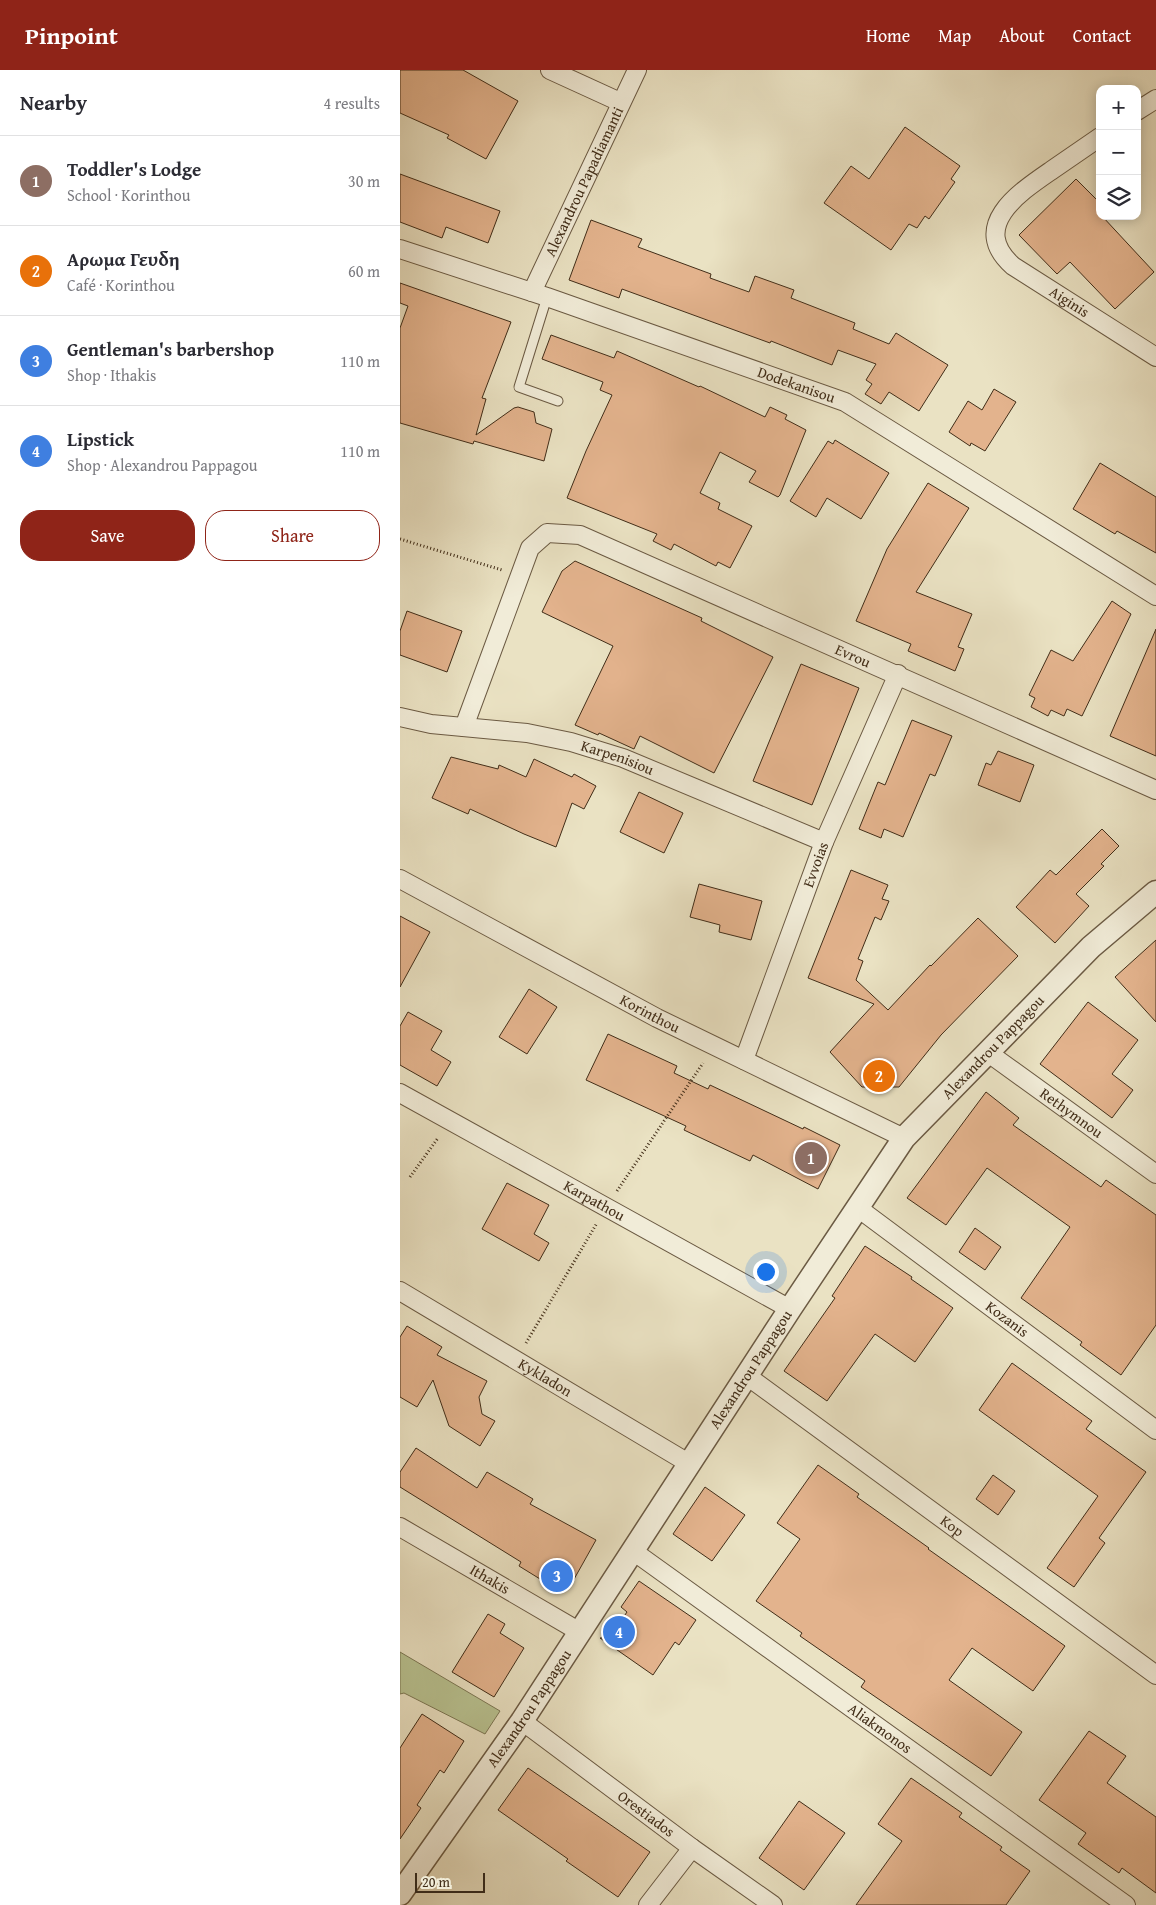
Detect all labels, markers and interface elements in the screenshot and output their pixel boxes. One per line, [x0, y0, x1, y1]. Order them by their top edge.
text: Pinpoint [25, 18, 118, 53]
text: Home [866, 22, 910, 49]
text: Map [938, 22, 971, 49]
text: About [999, 22, 1045, 49]
text: Contact [1073, 22, 1131, 49]
map controls [1096, 85, 1141, 220]
button: + [1096, 85, 1141, 130]
text: Nearby [20, 87, 87, 118]
text: 4 results [323, 91, 380, 115]
street label: Alexandrou Papadiamanti [539, 103, 628, 260]
button: − [1096, 130, 1141, 175]
text: Toddler's Lodge [67, 155, 201, 183]
text: 1 [32, 169, 40, 193]
text: 30 m [348, 169, 380, 193]
button: layers [1096, 175, 1141, 220]
text: School · Korinthou [67, 183, 190, 207]
text: Αρωμα Γευδη [67, 245, 180, 273]
text: 2 [32, 259, 40, 283]
text: 60 m [348, 259, 380, 283]
text: Café · Korinthou [67, 273, 175, 297]
street label: Aiginis [1046, 281, 1094, 322]
text: Gentleman's barbershop [67, 335, 274, 363]
text: 3 [32, 349, 40, 373]
text: 110 m [340, 349, 380, 373]
street label: Dodekanisou [755, 361, 839, 408]
text: Shop · Ithakis [67, 363, 156, 387]
text: Lipstick [67, 425, 134, 453]
text: 4 [32, 439, 40, 463]
text: 110 m [340, 439, 380, 463]
text: Shop · Alexandrou Pappagou [67, 453, 257, 477]
button: Save [20, 510, 195, 561]
button: Share [205, 510, 380, 561]
street label: Evrou [832, 638, 875, 673]
street label: Karpenisiou [578, 735, 658, 780]
street label: Evvoias [797, 839, 833, 890]
street label: Korinthou [617, 989, 684, 1038]
street label: Alexandrou Pappagou [937, 989, 1049, 1103]
pin: 2 [863, 1057, 895, 1095]
street label: Rethymnou [1036, 1082, 1108, 1143]
pin: 1 [795, 1139, 827, 1177]
street label: Karpathou [560, 1175, 630, 1226]
your location [753, 1259, 779, 1285]
street label: Kozanis [982, 1296, 1033, 1342]
street label: Alexandrou Pappagou [704, 1305, 797, 1433]
street label: Kykladon [514, 1353, 577, 1402]
street label: Kop [936, 1510, 968, 1541]
pin: 3 [541, 1557, 573, 1595]
street label: Ithakis [466, 1559, 514, 1599]
pin: 4 [603, 1613, 635, 1651]
street label: Alexandrou Pappagou [481, 1644, 576, 1771]
street label: Aliakmonos [844, 1698, 917, 1758]
street label: Orestiados [614, 1785, 679, 1842]
scale bar [415, 1870, 485, 1893]
text: 20 m [422, 1872, 450, 1892]

